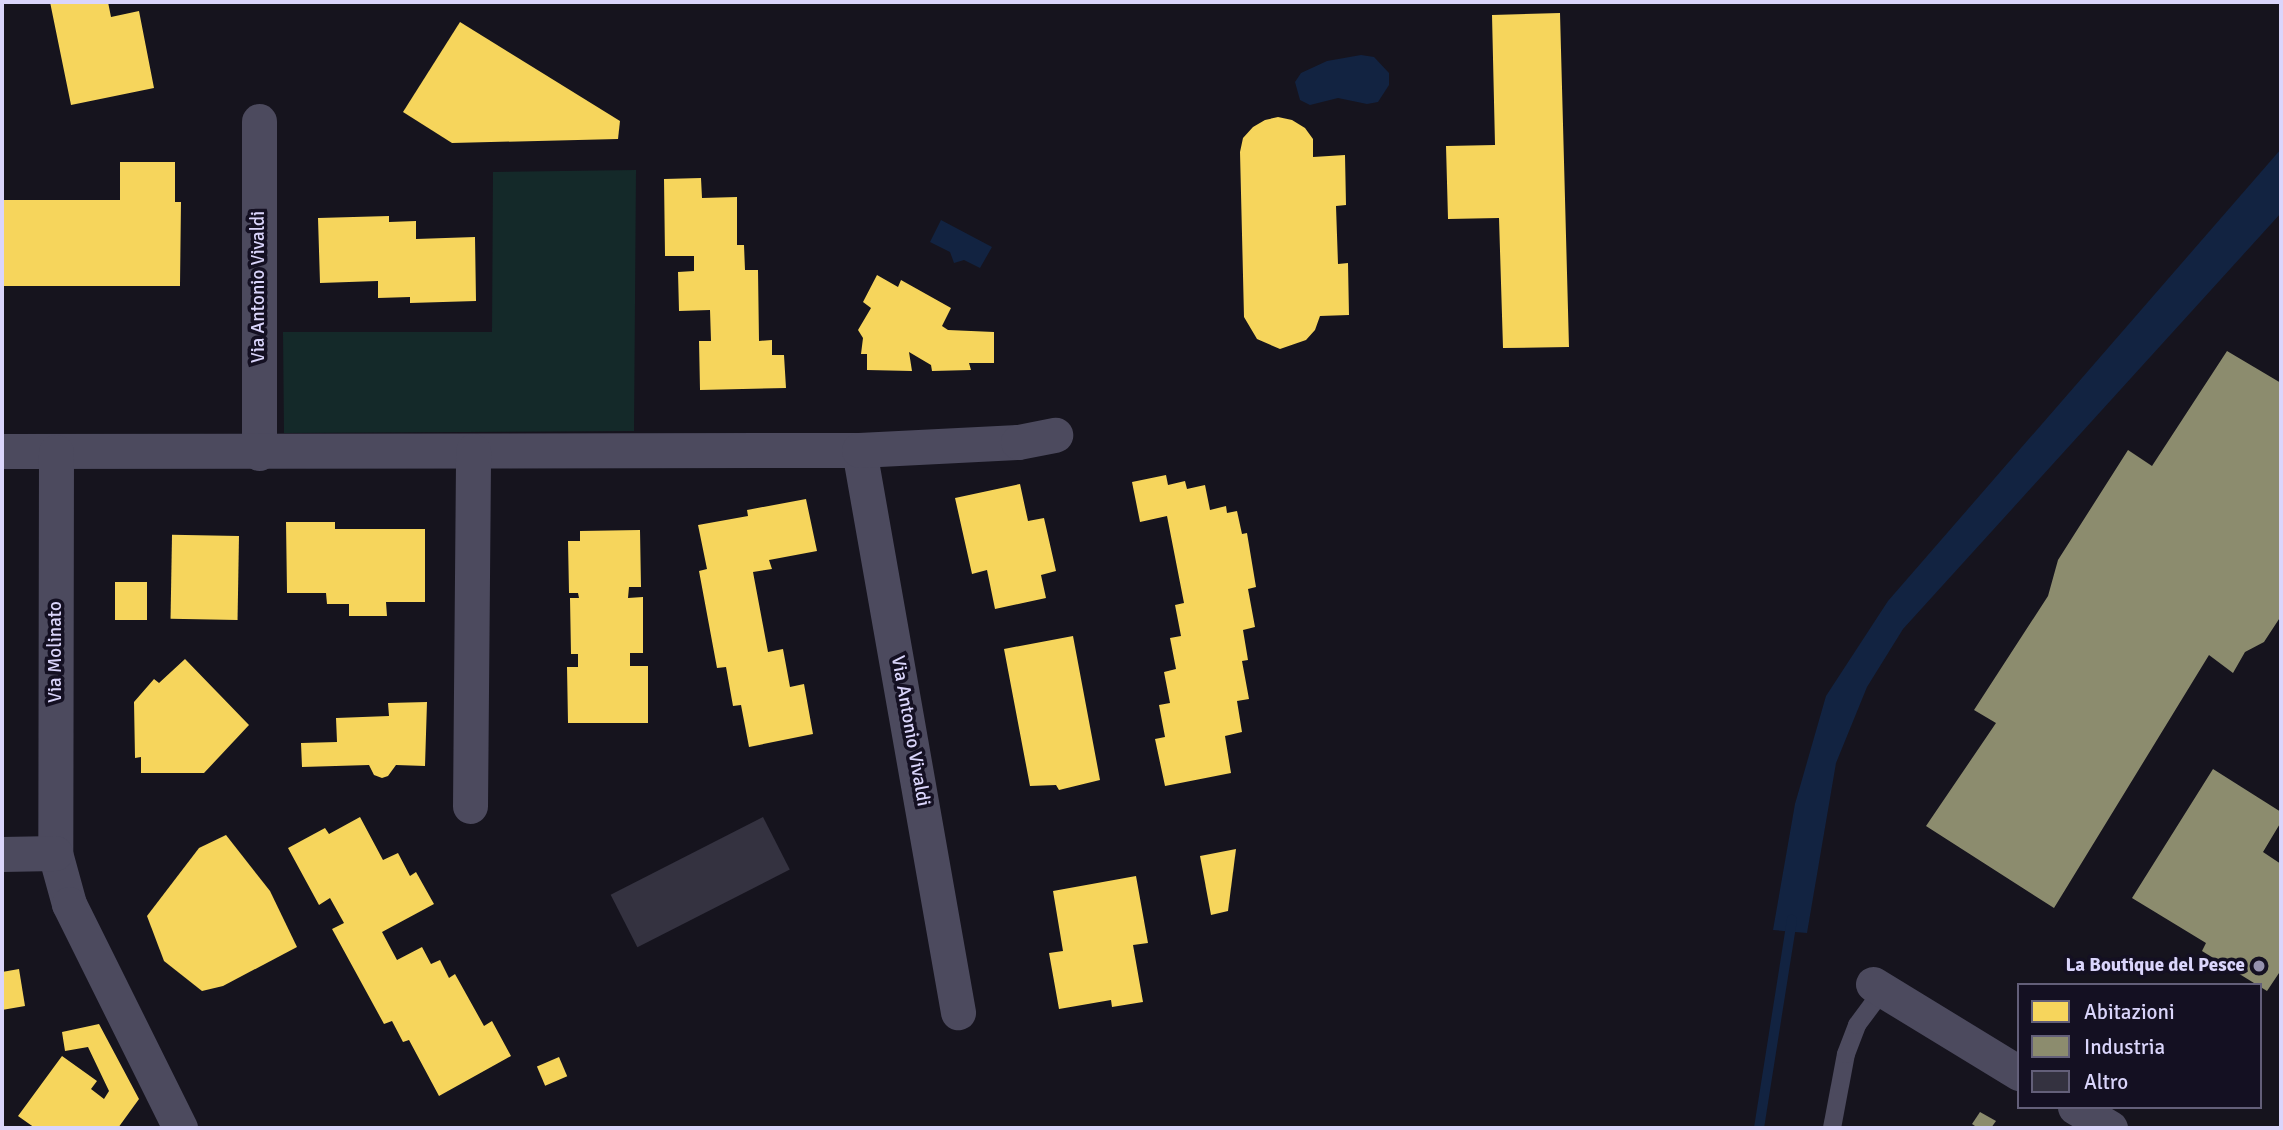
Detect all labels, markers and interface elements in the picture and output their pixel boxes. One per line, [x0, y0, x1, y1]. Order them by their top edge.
street label: Via Antonio Vivaldi [248, 211, 270, 363]
street label: Via Molinato [45, 601, 67, 703]
street label: Via Antonio Vivaldi [886, 654, 934, 808]
place label: La Boutique del Pesce [2065, 955, 2245, 977]
marker: La Boutique del Pesce [2251, 958, 2267, 974]
legend [2017, 983, 2262, 1109]
text: Abitazioni [2084, 999, 2175, 1025]
text: Industria [2084, 1034, 2165, 1060]
text: Altro [2084, 1069, 2128, 1095]

